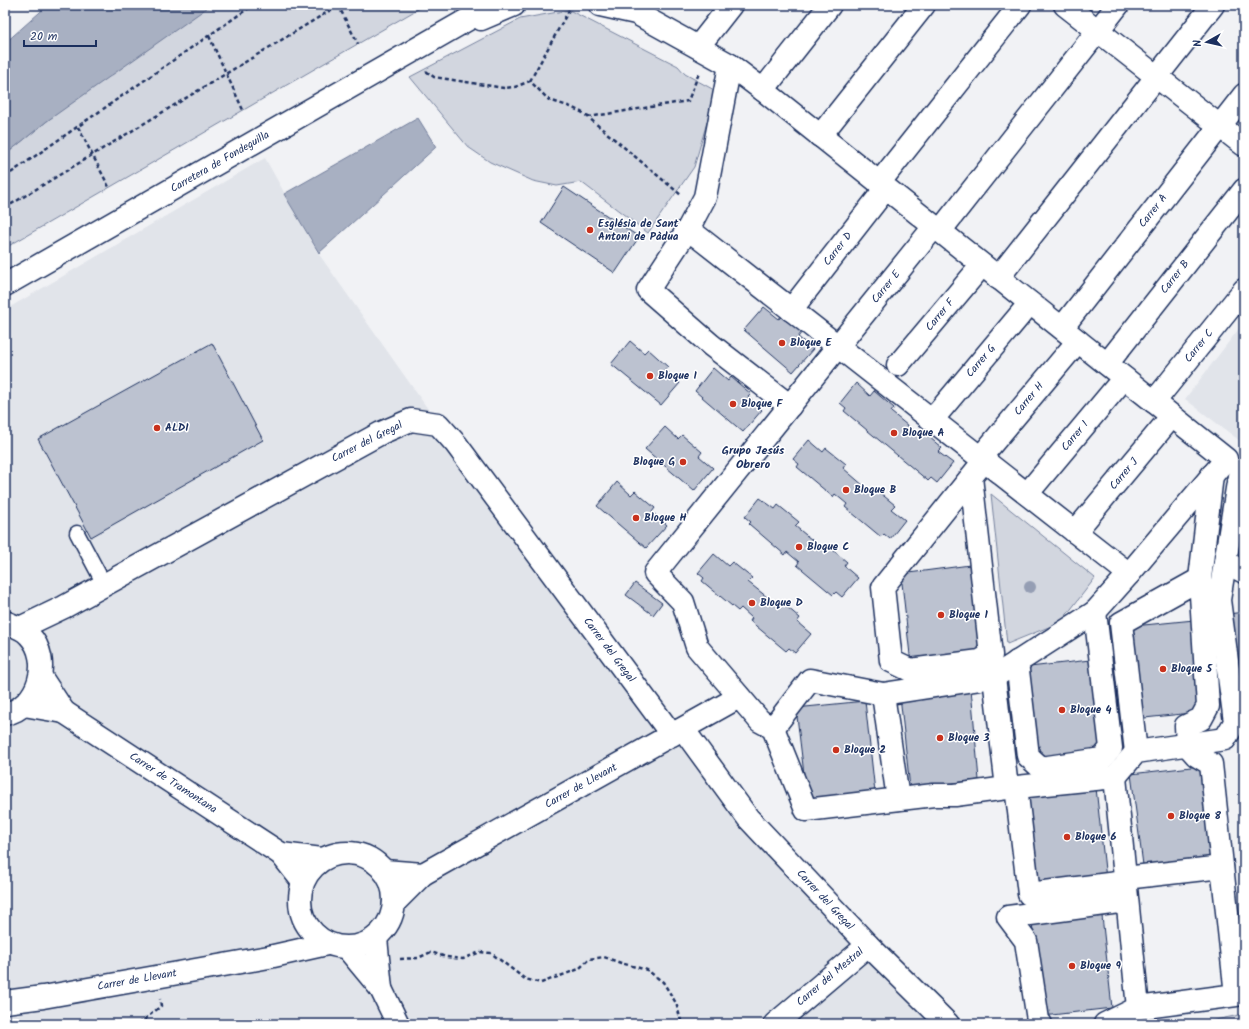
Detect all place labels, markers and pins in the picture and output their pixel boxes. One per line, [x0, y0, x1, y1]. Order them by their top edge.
place label: Església de Sant Antoni de Pàdua [598, 215, 680, 246]
marker: Església de Sant Antoni de Pàdua [585, 225, 595, 235]
place label: Bloque E [790, 334, 832, 352]
marker: Bloque E [777, 338, 787, 348]
place label: Bloque I [658, 367, 697, 385]
marker: Bloque I [645, 371, 655, 381]
place label: Bloque F [741, 395, 783, 413]
marker: Bloque F [728, 399, 738, 409]
place label: ALDI [165, 419, 189, 437]
marker: ALDI [152, 423, 162, 433]
place label: Bloque A [902, 424, 944, 442]
marker: Bloque A [889, 428, 899, 438]
place label: Bloque G [633, 453, 675, 471]
marker: Bloque G [678, 457, 688, 467]
place label: Bloque B [854, 481, 896, 499]
marker: Bloque B [841, 485, 851, 495]
place label: Bloque H [644, 509, 687, 527]
marker: Bloque H [631, 513, 641, 523]
place label: Bloque C [807, 538, 849, 556]
marker: Bloque C [794, 542, 804, 552]
place label: Bloque D [760, 594, 803, 612]
marker: Bloque D [747, 598, 757, 608]
place label: Bloque 1 [949, 606, 988, 624]
marker: Bloque 1 [936, 610, 946, 620]
place label: Bloque 5 [1171, 660, 1213, 678]
marker: Bloque 5 [1158, 664, 1168, 674]
place label: Bloque 4 [1070, 701, 1111, 719]
marker: Bloque 4 [1057, 705, 1067, 715]
place label: Bloque 3 [948, 729, 989, 747]
marker: Bloque 3 [935, 733, 945, 743]
place label: Bloque 2 [844, 741, 886, 759]
marker: Bloque 2 [831, 745, 841, 755]
place label: Bloque 8 [1179, 807, 1221, 825]
marker: Bloque 8 [1166, 811, 1176, 821]
place label: Bloque 6 [1075, 828, 1116, 846]
marker: Bloque 6 [1062, 832, 1072, 842]
place label: Bloque 9 [1080, 957, 1121, 975]
marker: Bloque 9 [1067, 961, 1077, 971]

